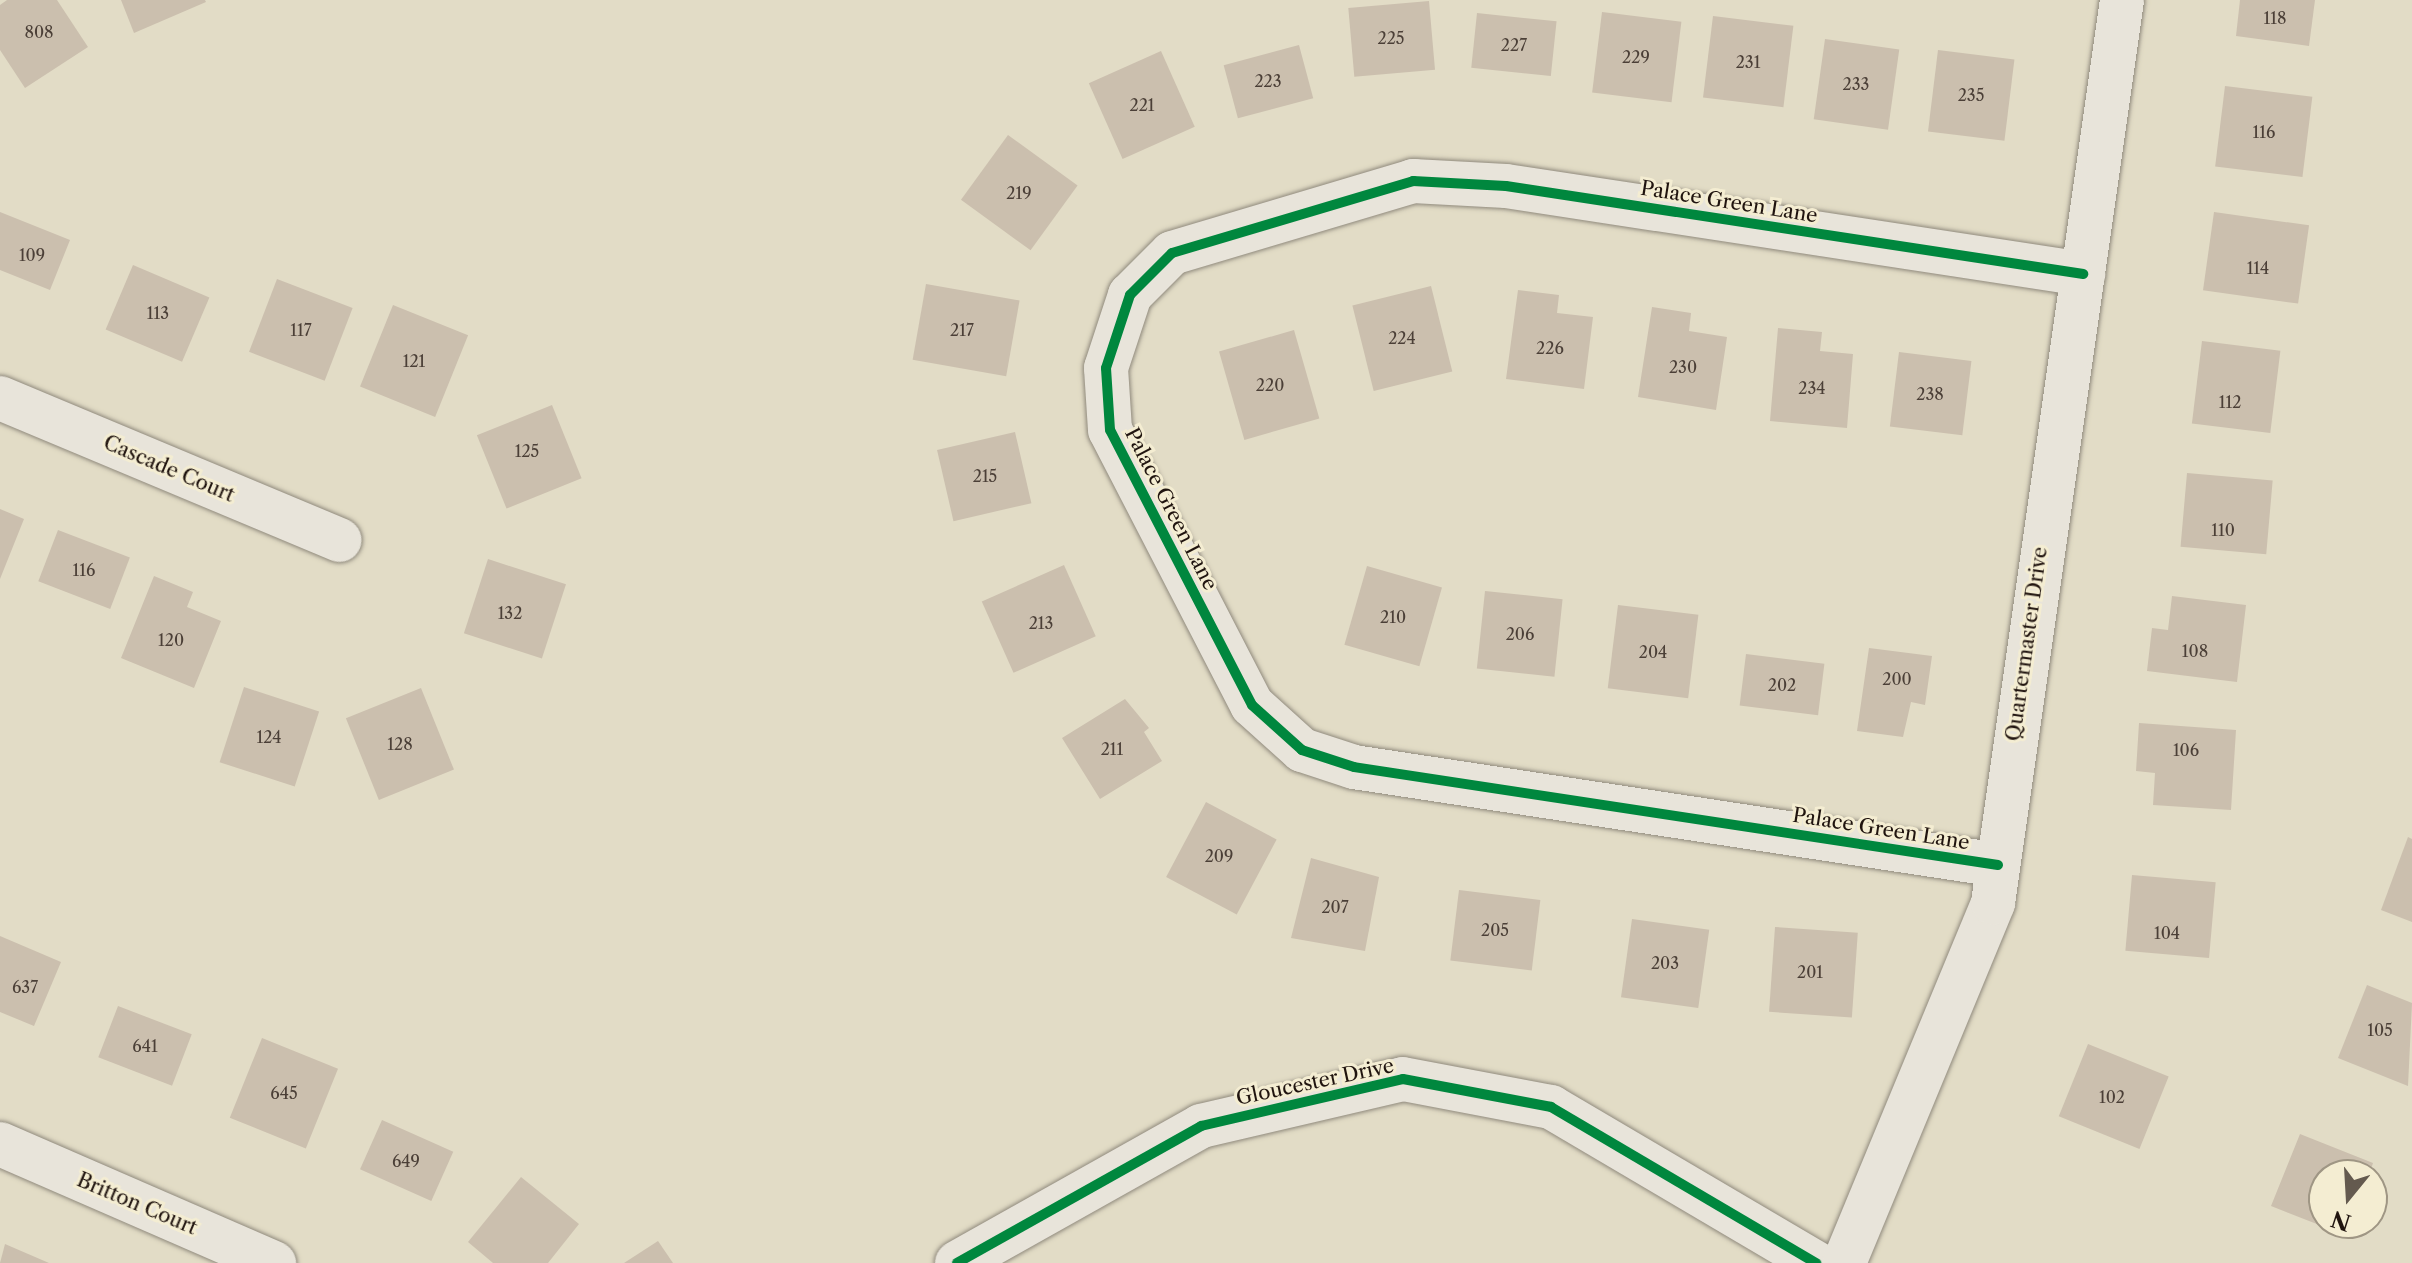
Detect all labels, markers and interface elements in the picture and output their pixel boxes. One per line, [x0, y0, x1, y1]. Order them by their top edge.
house number: 118 [2264, 8, 2286, 28]
house number: 808 [24, 22, 54, 42]
house number: 225 [1377, 28, 1405, 48]
house number: 227 [1501, 35, 1527, 55]
house number: 229 [1622, 47, 1650, 67]
house number: 231 [1736, 52, 1760, 72]
house number: 223 [1254, 71, 1282, 91]
house number: 233 [1843, 74, 1869, 94]
house number: 235 [1958, 85, 1984, 105]
house number: 221 [1129, 95, 1155, 115]
house number: 116 [2253, 122, 2275, 142]
street label: Palace Green Lane [1639, 176, 1819, 228]
house number: 219 [1006, 183, 1032, 203]
house number: 109 [19, 245, 45, 265]
house number: 114 [2247, 258, 2269, 278]
house number: 113 [147, 303, 169, 323]
house number: 117 [290, 320, 312, 340]
house number: 217 [950, 320, 974, 340]
house number: 224 [1388, 328, 1416, 348]
house number: 226 [1536, 338, 1564, 358]
house number: 121 [403, 351, 425, 371]
house number: 230 [1669, 357, 1697, 377]
house number: 220 [1256, 375, 1284, 395]
house number: 234 [1798, 378, 1826, 398]
house number: 238 [1916, 384, 1944, 404]
house number: 112 [2219, 392, 2241, 412]
street label: Palace Green Lane [1120, 424, 1222, 594]
street label: Cascade Court [100, 431, 238, 507]
house number: 125 [515, 441, 539, 461]
house number: 215 [973, 466, 997, 486]
house number: 110 [2211, 520, 2235, 540]
street label: Quartermaster Drive [2001, 545, 2053, 743]
house number: 116 [73, 560, 95, 580]
house number: 132 [498, 603, 522, 623]
house number: 210 [1380, 607, 1406, 627]
house number: 213 [1029, 613, 1053, 633]
house number: 206 [1506, 624, 1534, 644]
house number: 120 [158, 630, 184, 650]
house number: 108 [2182, 641, 2208, 661]
house number: 204 [1639, 642, 1667, 662]
house number: 200 [1882, 669, 1912, 689]
house number: 202 [1768, 675, 1796, 695]
house number: 124 [256, 727, 282, 747]
house number: 128 [387, 734, 413, 754]
house number: 211 [1101, 739, 1123, 759]
house number: 106 [2173, 740, 2199, 760]
street label: Palace Green Lane [1791, 803, 1971, 855]
house number: 209 [1205, 846, 1233, 866]
house number: 207 [1321, 897, 1349, 917]
house number: 205 [1481, 920, 1509, 940]
house number: 104 [2154, 923, 2180, 943]
house number: 203 [1651, 953, 1679, 973]
house number: 201 [1797, 962, 1823, 982]
house number: 637 [12, 977, 38, 997]
house number: 105 [2367, 1020, 2393, 1040]
house number: 641 [132, 1036, 158, 1056]
street label: Gloucester Drive [1234, 1054, 1396, 1110]
house number: 645 [270, 1083, 298, 1103]
house number: 102 [2099, 1087, 2125, 1107]
house number: 649 [392, 1151, 420, 1171]
north arrow [2308, 1159, 2388, 1239]
street label: Britton Court [73, 1168, 201, 1240]
text: N [2328, 1205, 2354, 1236]

